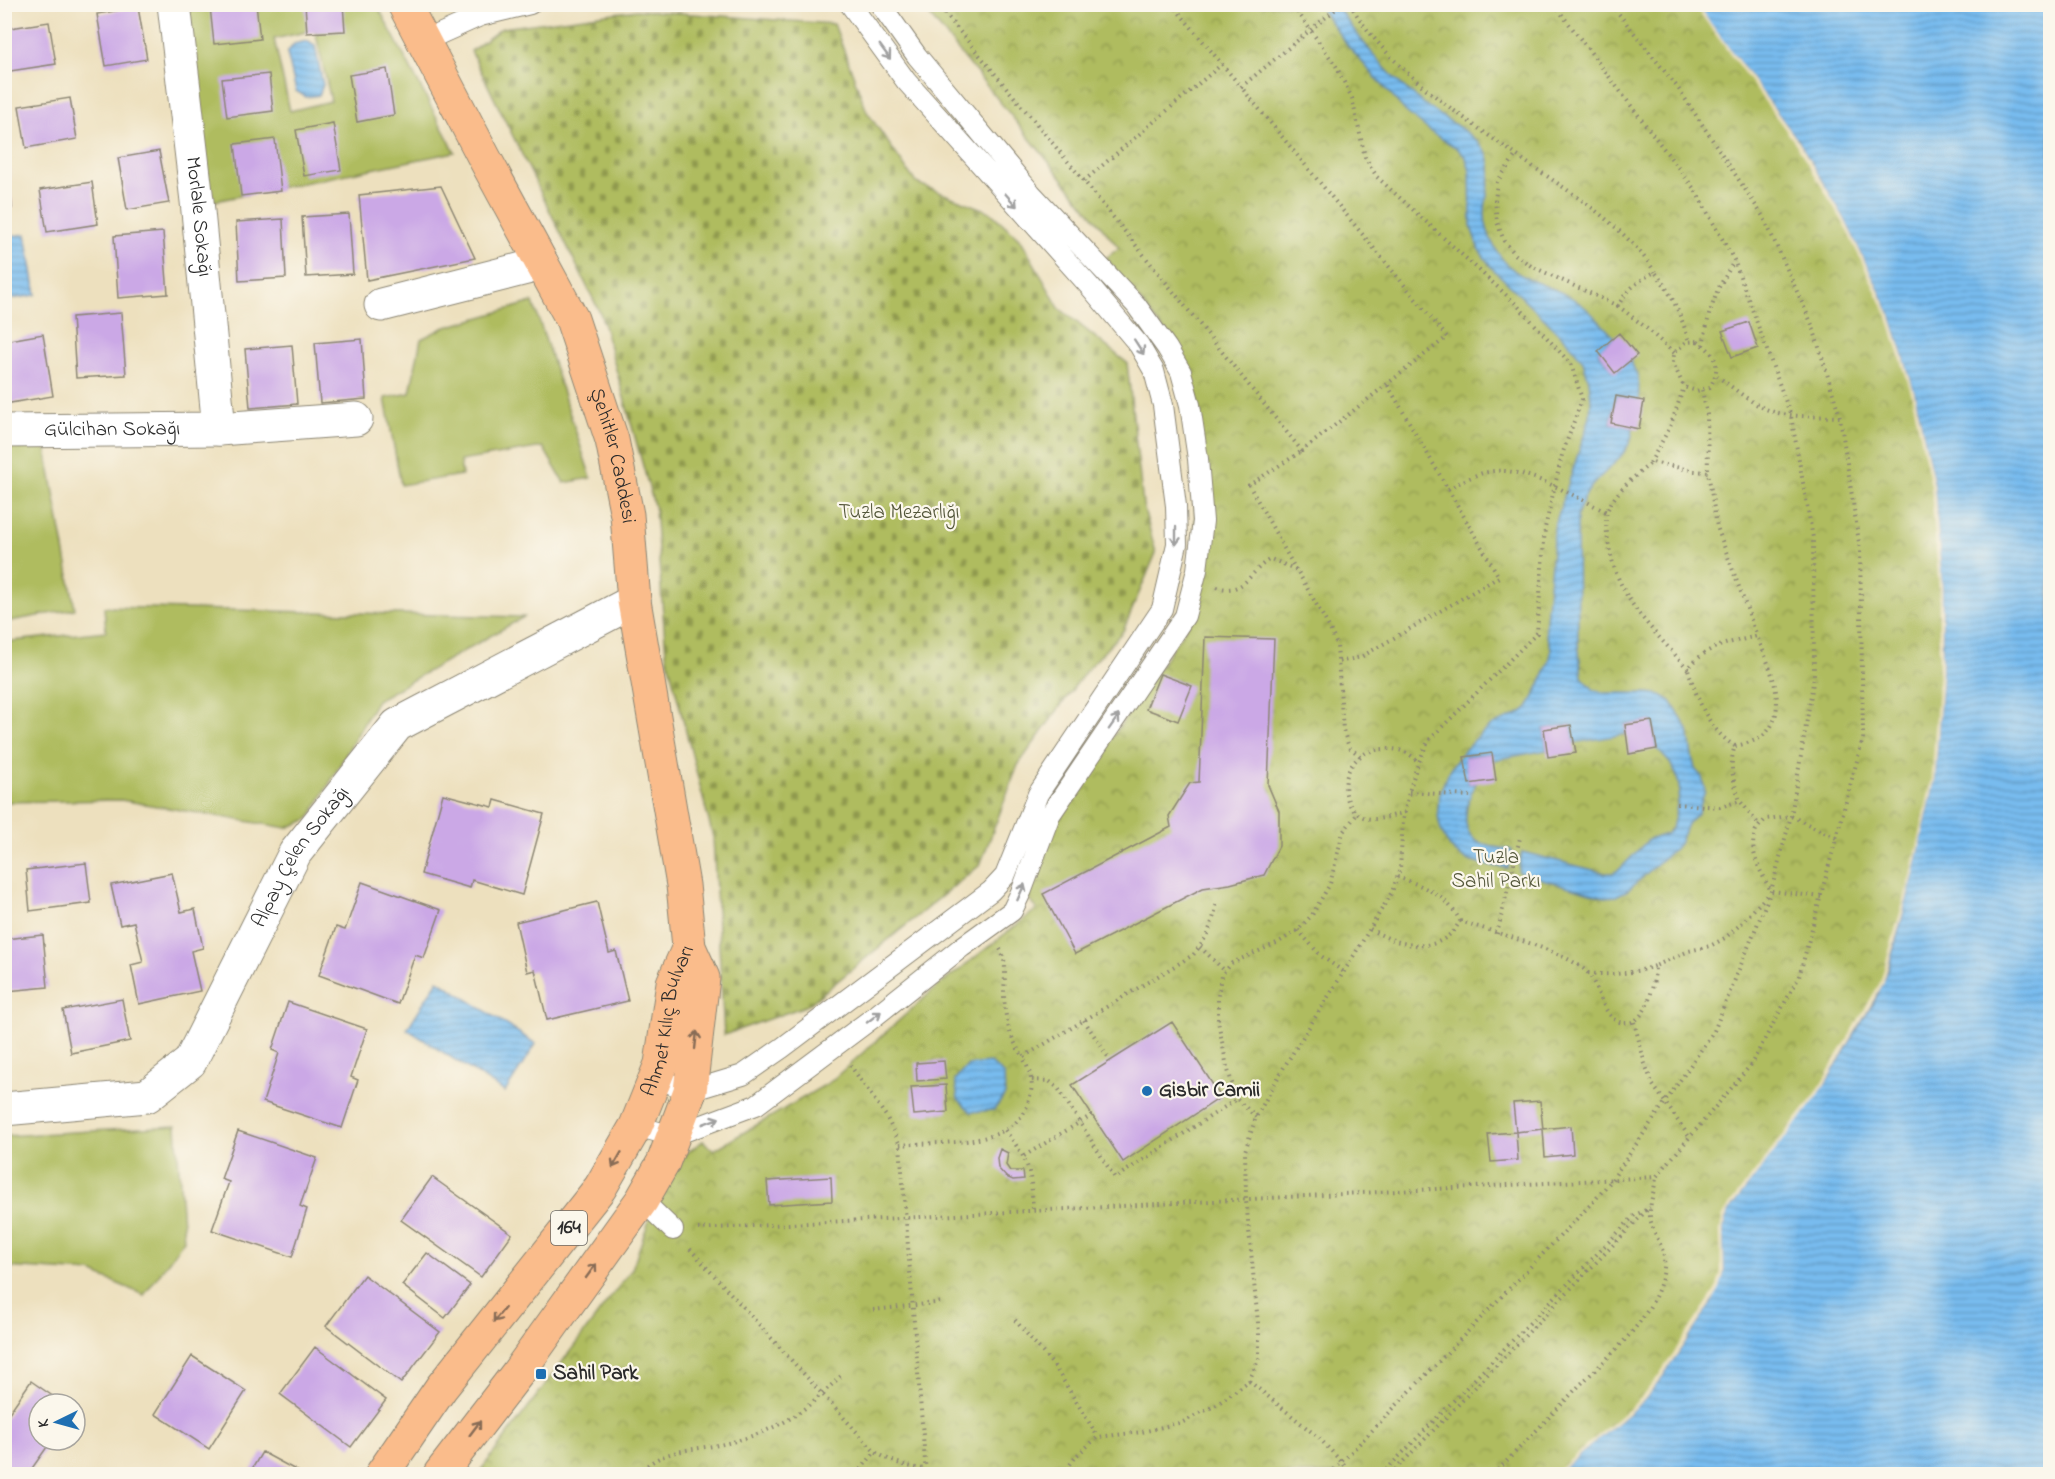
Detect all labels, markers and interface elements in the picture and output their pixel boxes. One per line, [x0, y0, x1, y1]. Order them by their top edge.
one-way arrow [878, 43, 891, 59]
street label: Morlale Sokağı [177, 155, 219, 278]
one-way arrow [1004, 192, 1018, 207]
one-way arrow [1133, 338, 1145, 355]
street label: Şehitler Caddesi [581, 384, 643, 525]
street label: Gülcihan Sokağı [44, 414, 180, 446]
park label: Tuzla Mezarlığı [839, 498, 959, 530]
one-way arrow [1170, 525, 1182, 545]
one-way arrow [1108, 714, 1120, 730]
street label: Alpay Çelen Sokağı [245, 780, 357, 933]
park label: Tuzla Sahil Parkı [1451, 843, 1541, 897]
one-way arrow [1016, 883, 1027, 901]
street label: Ahmet Kılıç Bulvarı [634, 940, 703, 1102]
one-way arrow [866, 1010, 882, 1023]
one-way arrow [691, 1031, 702, 1051]
place label: Gisbir Camii [1159, 1076, 1260, 1106]
marker: Gisbir Camii [1140, 1084, 1154, 1098]
one-way arrow [702, 1115, 720, 1126]
one-way arrow [610, 1151, 622, 1168]
road number: 164 [551, 1211, 587, 1245]
one-way arrow [585, 1263, 597, 1279]
one-way arrow [493, 1307, 506, 1323]
place label: Sahil Park [553, 1359, 639, 1389]
marker: Sahil Park [534, 1367, 548, 1381]
north arrow [27, 1392, 87, 1452]
text: K [32, 1417, 56, 1428]
one-way arrow [469, 1420, 482, 1436]

